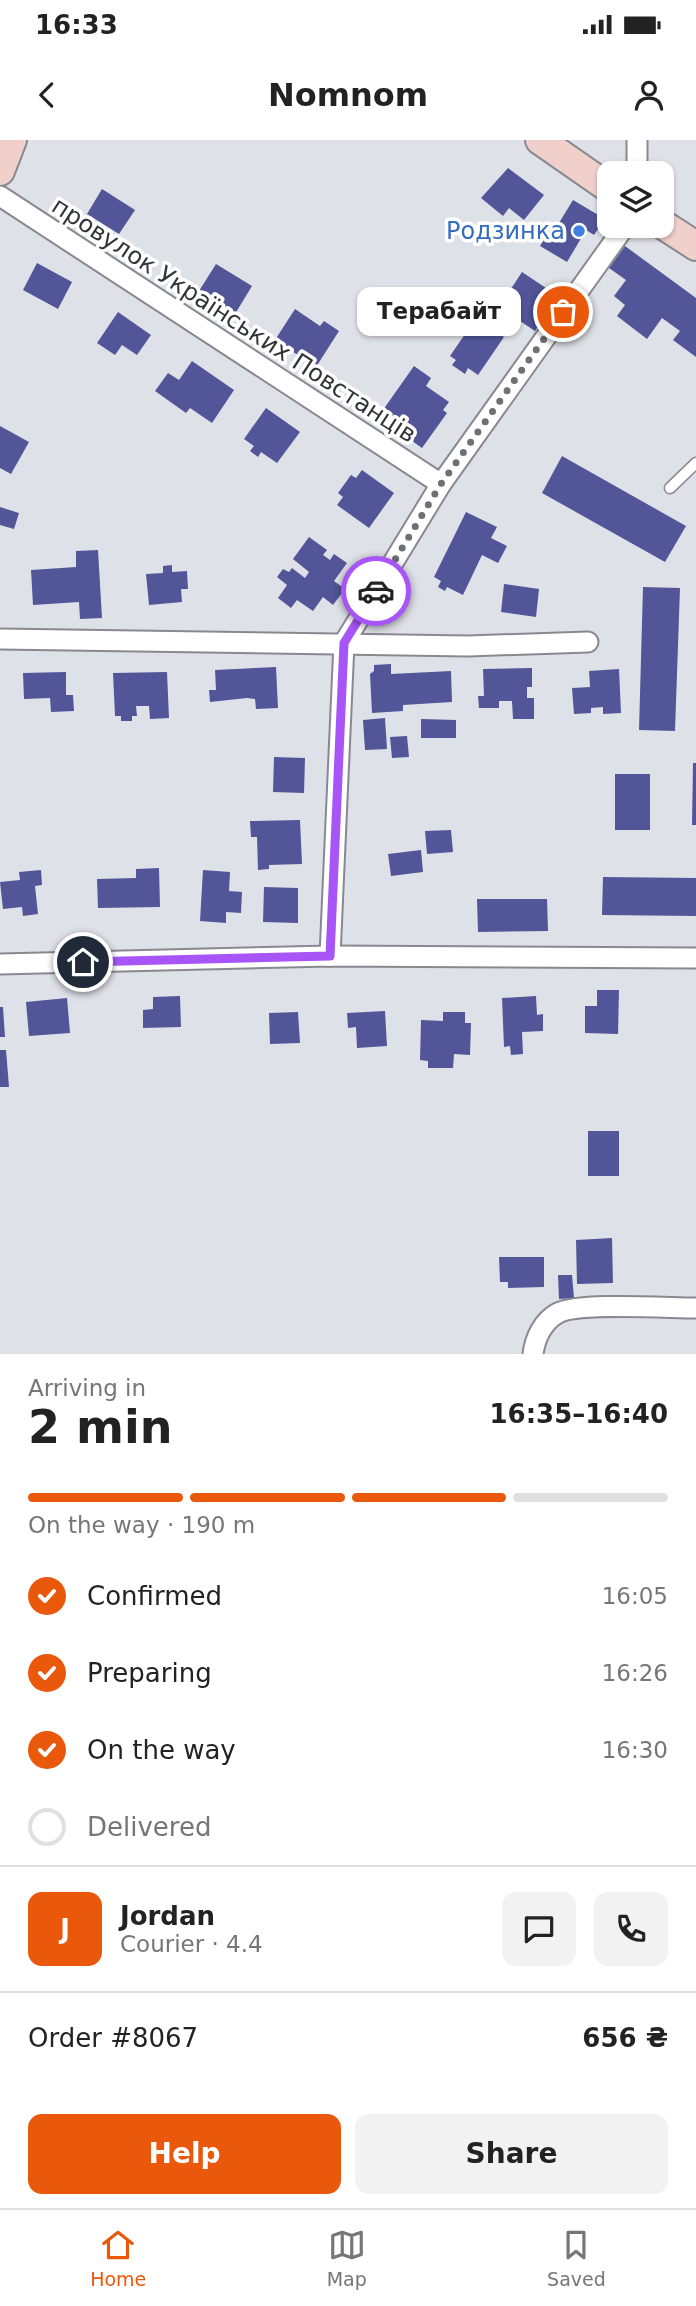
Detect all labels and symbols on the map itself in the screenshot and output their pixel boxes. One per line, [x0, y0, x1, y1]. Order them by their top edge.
street label: провулок Українських Повстанців [47, 192, 421, 448]
place label: Родзинка [446, 217, 565, 245]
marker: Родзинка [571, 223, 587, 239]
pin [533, 282, 593, 342]
callout: Терабайт [356, 288, 521, 336]
courier [341, 556, 411, 626]
pin [53, 932, 113, 992]

